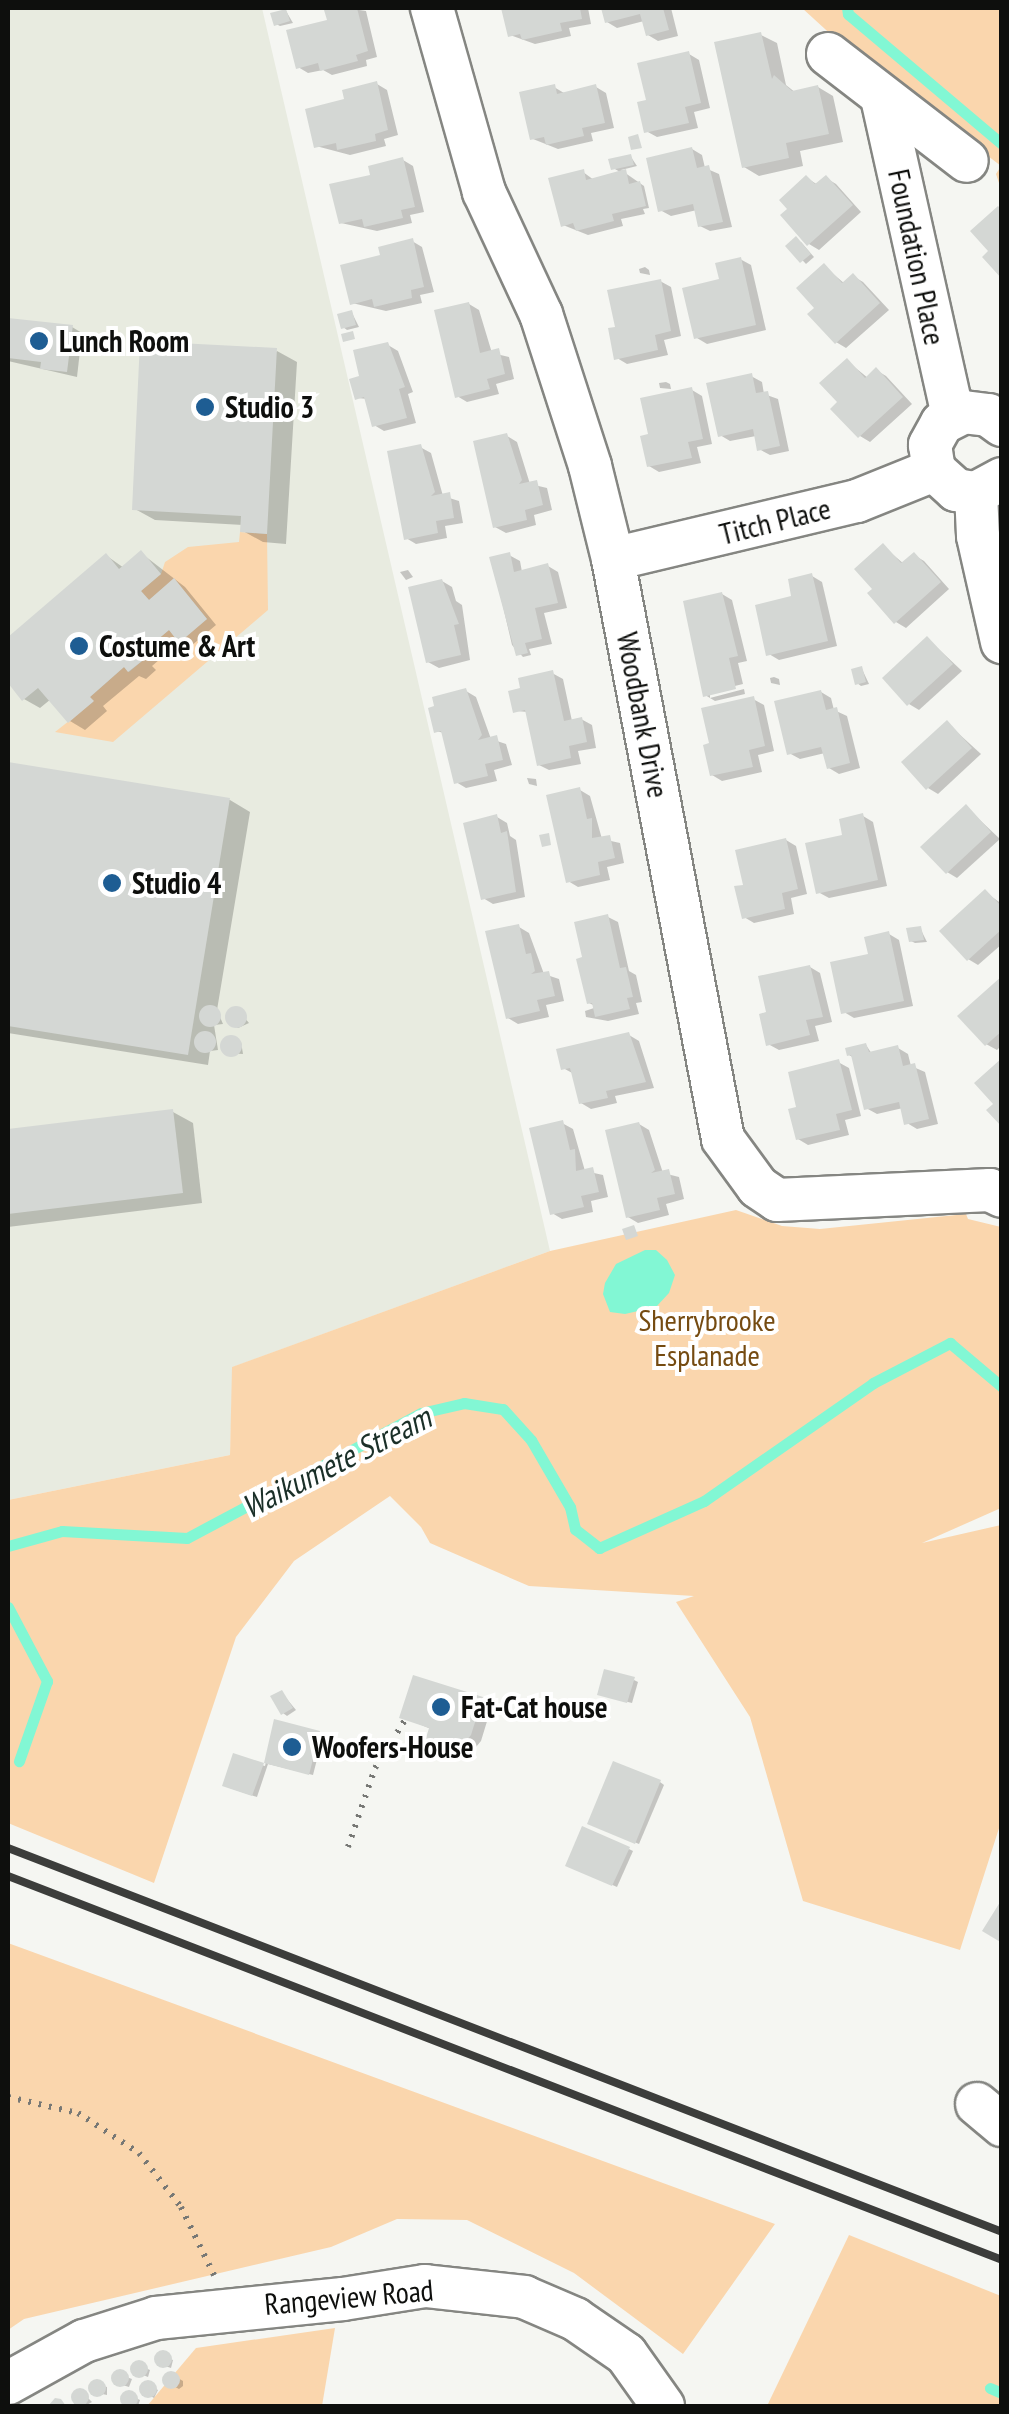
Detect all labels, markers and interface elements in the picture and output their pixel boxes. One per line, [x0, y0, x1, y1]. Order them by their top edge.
street label: Foundation Place [881, 166, 953, 348]
place label: Lunch Room [59, 323, 189, 359]
marker: Lunch Room [28, 330, 50, 352]
place label: Studio 3 [225, 389, 314, 425]
marker: Studio 3 [194, 396, 216, 418]
street label: Titch Place [716, 490, 834, 552]
place label: Costume & Art [99, 628, 256, 664]
street label: Woodbank Drive [609, 629, 677, 801]
marker: Costume & Art [68, 635, 90, 657]
place label: Studio 4 [132, 865, 221, 901]
marker: Studio 4 [101, 872, 123, 894]
park label: Sherrybrooke Esplanade [638, 1302, 776, 1372]
water label: Waikumete Stream [235, 1398, 437, 1526]
place label: Fat-Cat house [461, 1689, 608, 1725]
marker: Fat-Cat house [430, 1696, 452, 1718]
place label: Woofers-House [312, 1729, 474, 1765]
marker: Woofers-House [281, 1736, 303, 1758]
street label: Rangeview Road [263, 2272, 435, 2322]

